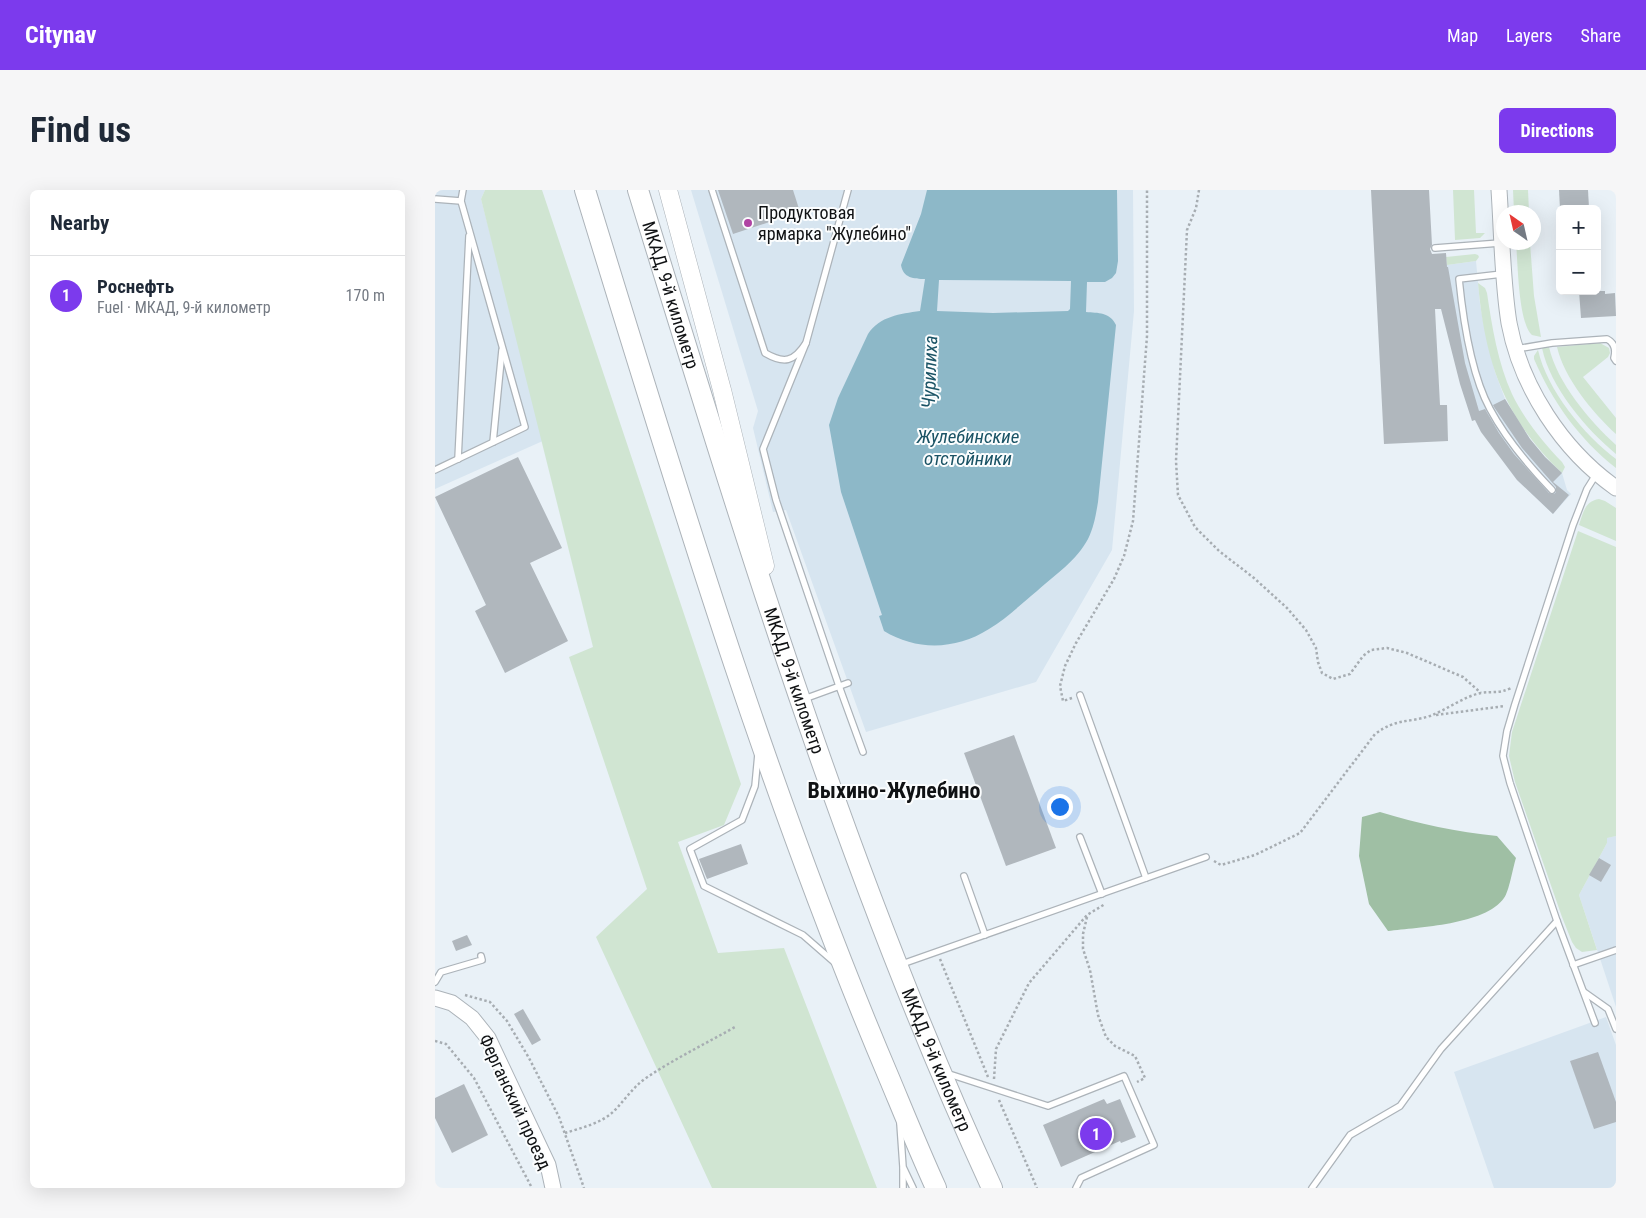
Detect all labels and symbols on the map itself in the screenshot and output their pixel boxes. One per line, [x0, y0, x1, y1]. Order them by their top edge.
place label: Продуктовая ярмарка "Жулебино" [758, 202, 911, 244]
north arrow [1496, 205, 1541, 250]
marker: Продуктовая ярмарка "Жулебино" [742, 217, 754, 229]
street label: МКАД, 9-й километр [638, 219, 704, 371]
water label: Чурилиха [917, 335, 942, 409]
water label: Жулебинские отстойники [916, 425, 1019, 470]
street label: МКАД, 9-й километр [760, 605, 829, 757]
district label: Выхино-Жулебино [808, 778, 981, 803]
your location [1047, 794, 1073, 820]
street label: МКАД, 9-й километр [897, 985, 976, 1135]
street label: Ферганский проезд [475, 1031, 556, 1173]
pin: 1 [1080, 1115, 1112, 1153]

